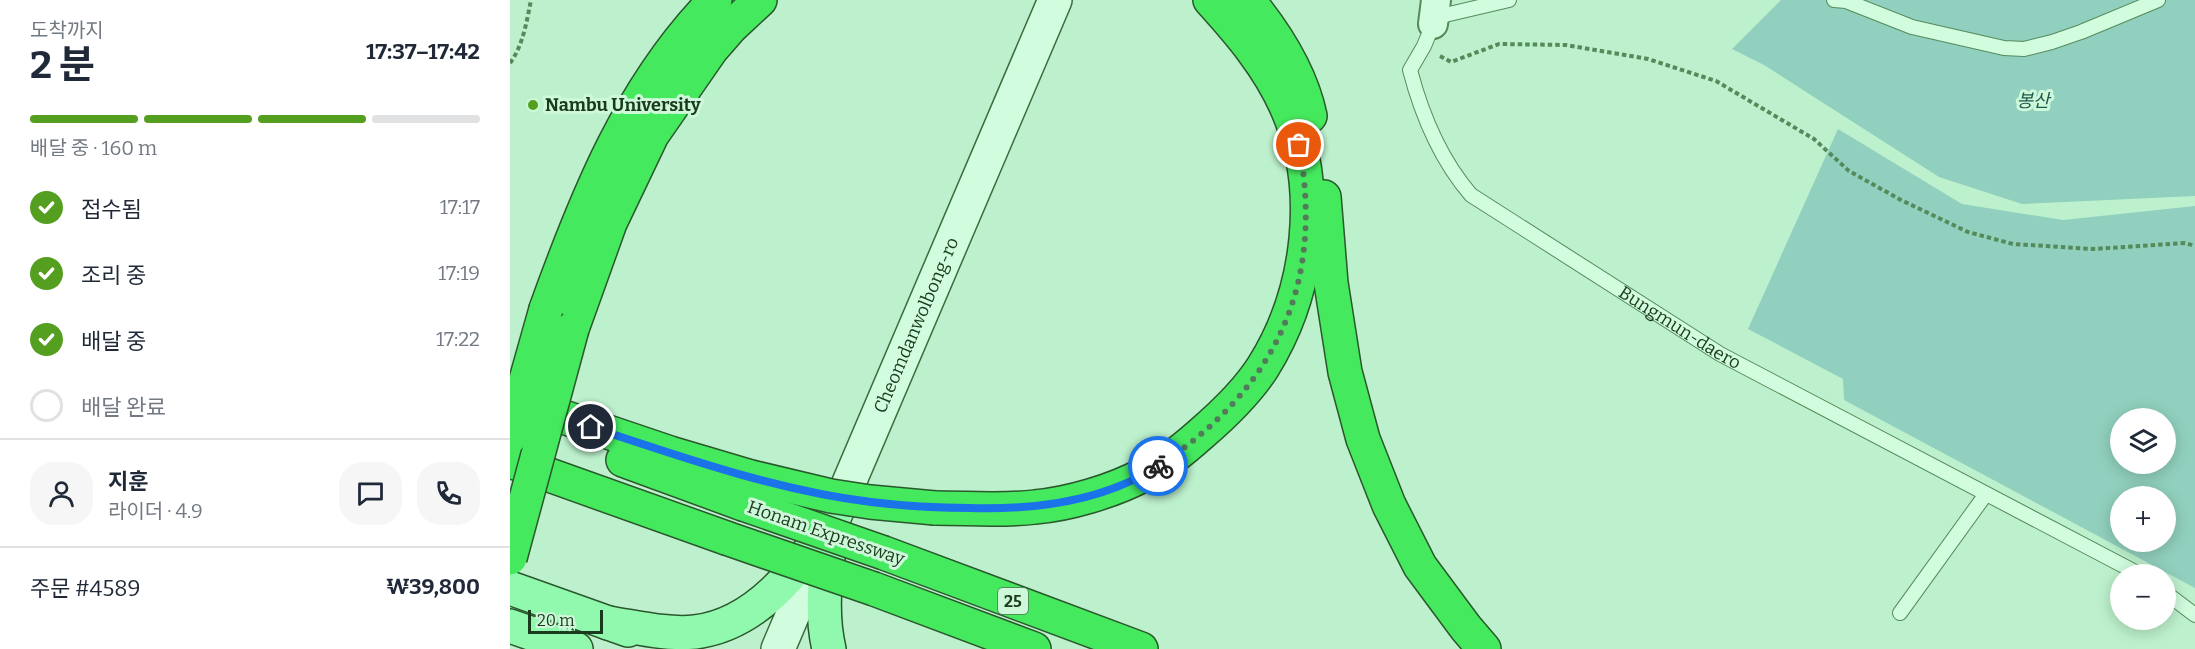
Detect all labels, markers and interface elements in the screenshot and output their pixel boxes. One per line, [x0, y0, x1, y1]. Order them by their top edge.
text: 도착까지 [30, 18, 104, 42]
text: 17:37–17:42 [366, 38, 480, 65]
text: 2 분 [30, 42, 95, 88]
park label: 봉산 [2016, 90, 2052, 112]
place label: Nambu University [545, 94, 702, 116]
marker: Nambu University [526, 98, 540, 112]
pin [1273, 119, 1324, 170]
icon: bag [1282, 128, 1315, 161]
text: 배달 중 · 160 m [30, 136, 157, 160]
icon: check [30, 191, 63, 224]
text: 17:17 [440, 195, 480, 219]
text: 접수됨 [81, 196, 142, 223]
street label: Cheomdanwolbong-ro [869, 234, 963, 416]
icon: check [30, 257, 63, 290]
text: 17:19 [438, 261, 480, 285]
text: 조리 중 [81, 262, 146, 289]
street label: Bungmun-daero [1615, 281, 1744, 374]
icon: check [30, 323, 63, 356]
text: 17:22 [436, 327, 480, 351]
text: 배달 중 [81, 328, 146, 355]
text: 배달 완료 [81, 394, 166, 421]
pin [565, 401, 616, 452]
map controls [2110, 408, 2176, 630]
button: layers [2110, 408, 2176, 474]
icon: home [574, 410, 607, 443]
courier [1128, 436, 1188, 496]
icon: bike [1142, 450, 1175, 483]
button: person [30, 462, 93, 525]
button: chat [339, 462, 402, 525]
button: phone [417, 462, 480, 525]
text: 지훈 [108, 468, 148, 495]
button: + [2110, 486, 2176, 552]
street label: Honam Expressway [745, 496, 908, 570]
text: 라이더 · 4.9 [108, 499, 203, 523]
button: − [2110, 564, 2176, 630]
text: ₩39,800 [386, 573, 480, 600]
text: 주문 #4589 [30, 575, 140, 602]
road number: 25 [998, 588, 1028, 614]
scale bar [528, 607, 603, 634]
text: 20 m [537, 611, 574, 630]

